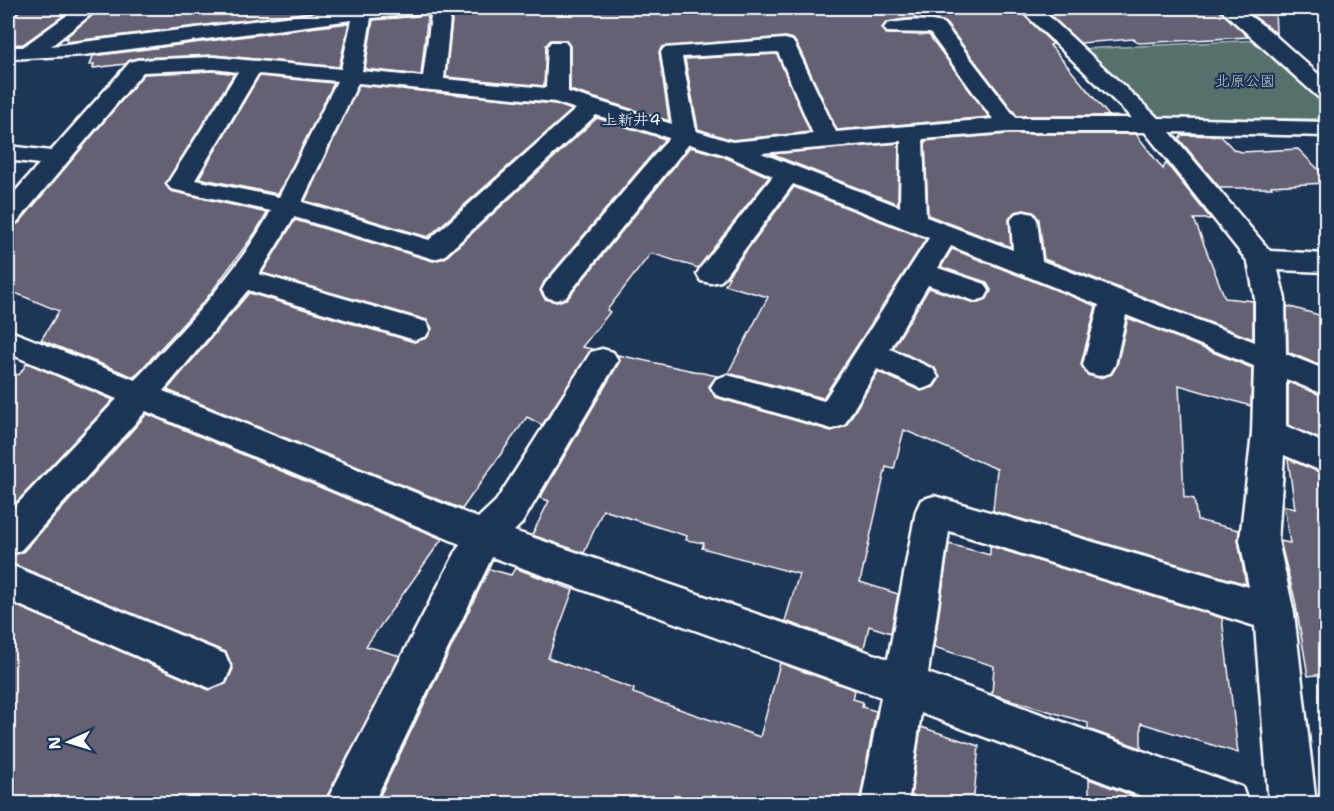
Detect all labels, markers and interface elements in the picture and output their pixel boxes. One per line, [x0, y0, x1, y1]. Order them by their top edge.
park label: 北原公園 [1215, 71, 1275, 91]
district label: 上新井4 [601, 109, 661, 130]
north arrow [39, 712, 99, 772]
text: N [44, 736, 65, 750]

